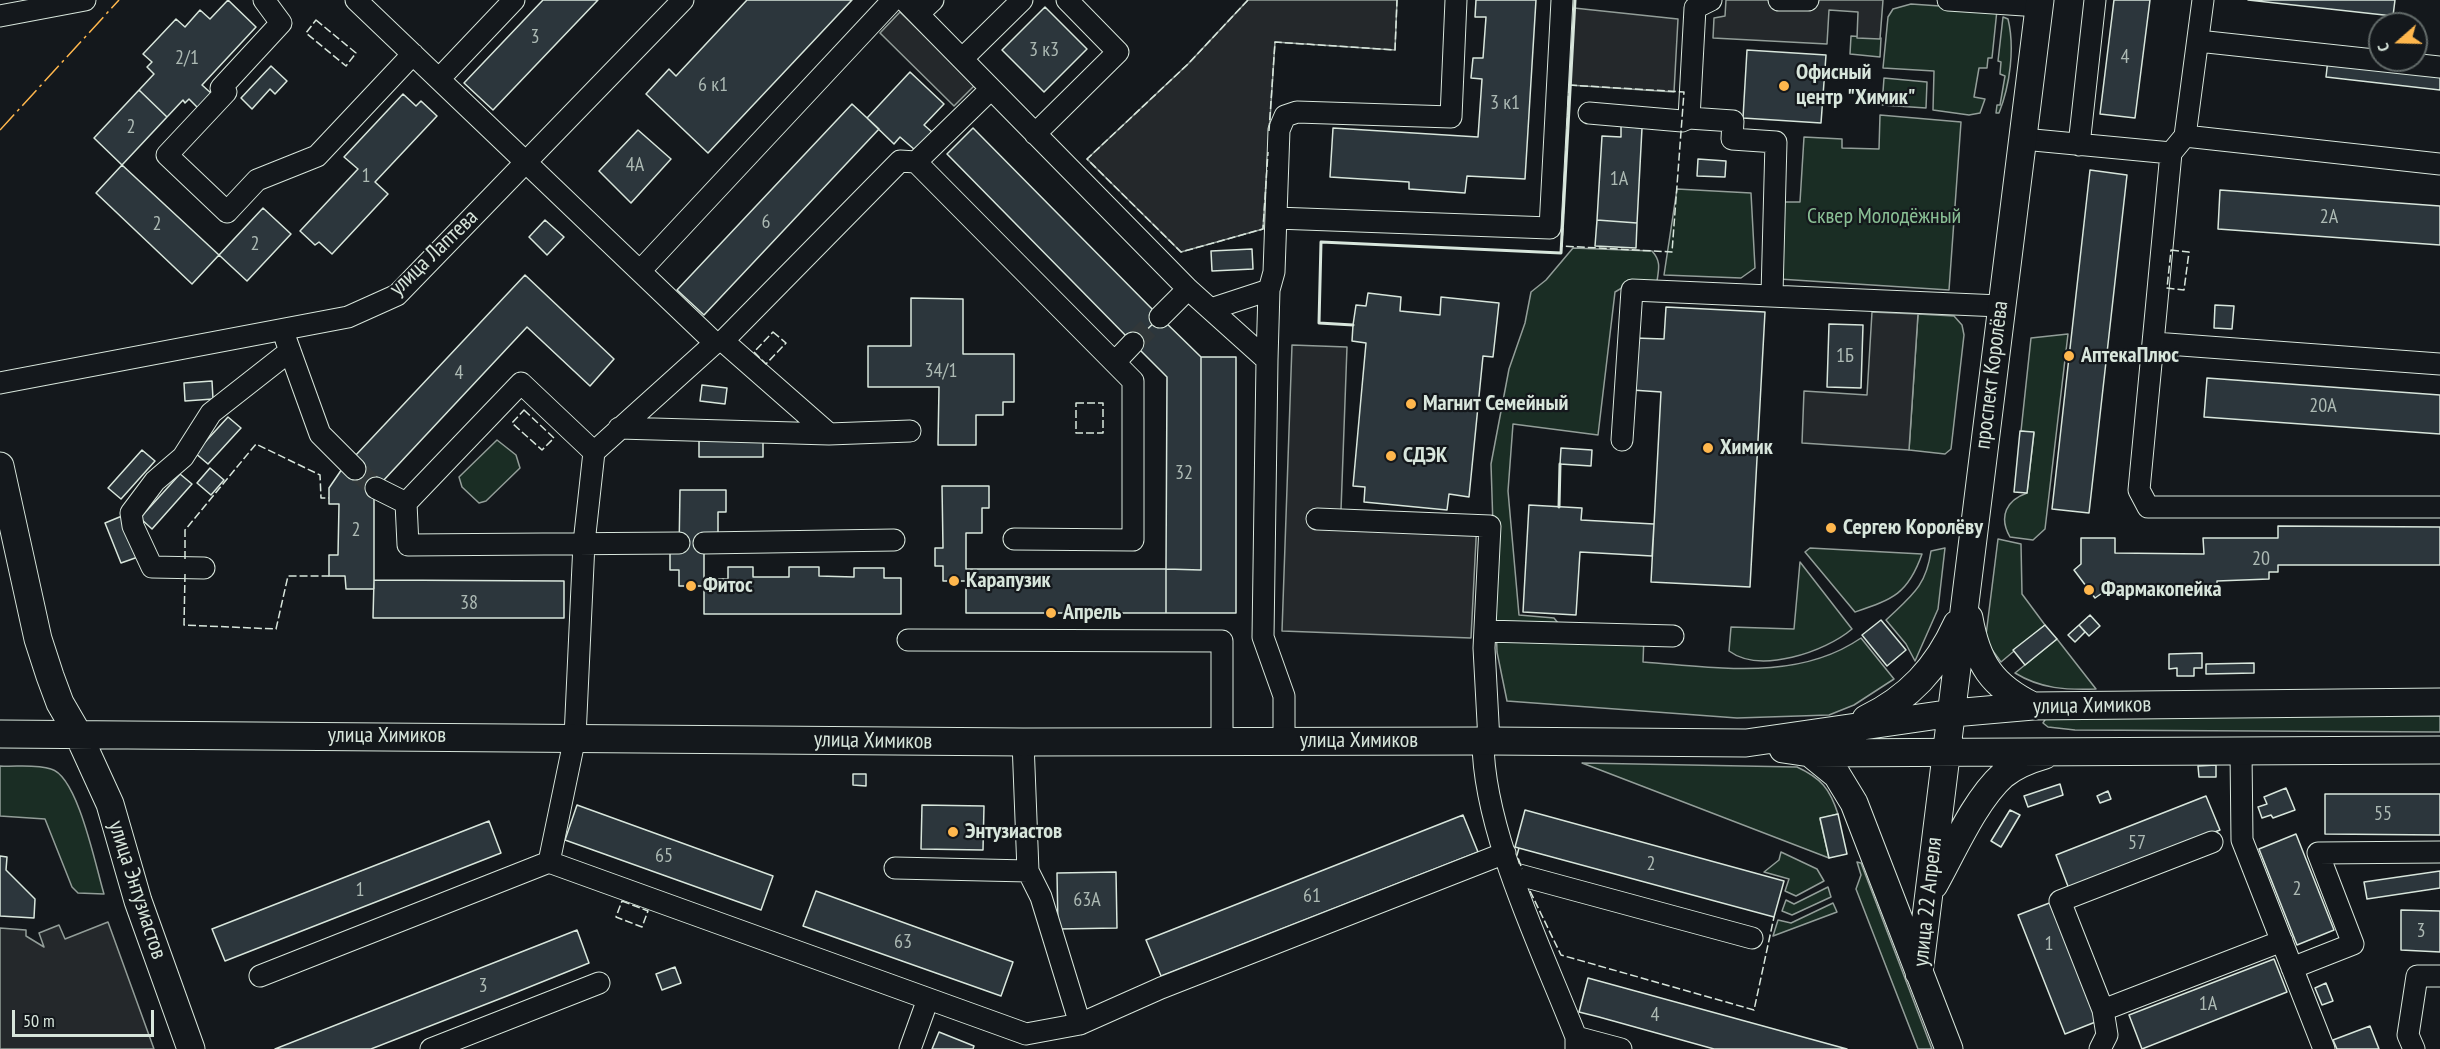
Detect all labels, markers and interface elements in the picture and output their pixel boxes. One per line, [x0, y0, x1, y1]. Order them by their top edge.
north arrow [2368, 12, 2428, 72]
house number: 3 [531, 25, 539, 49]
house number: 3 к3 [1029, 38, 1059, 62]
text: С [2372, 41, 2394, 54]
house number: 4 [2121, 45, 2129, 69]
house number: 2/1 [175, 46, 199, 70]
place label: Офисный центр "Химик" [1796, 60, 1915, 112]
house number: 6 к1 [698, 73, 728, 97]
marker: Офисный центр "Химик" [1777, 79, 1791, 93]
house number: 3 к1 [1490, 91, 1520, 115]
house number: 2 [127, 115, 135, 139]
house number: 4А [626, 153, 644, 177]
house number: 1 [362, 164, 370, 188]
house number: 1А [1610, 167, 1628, 191]
street label: улица Лаптева [384, 204, 484, 302]
park label: Сквер Молодёжный [1807, 204, 1961, 230]
house number: 2А [2320, 205, 2338, 229]
house number: 6 [762, 210, 770, 234]
house number: 2 [153, 212, 161, 236]
house number: 2 [251, 232, 259, 256]
street label: проспект Королёва [1970, 299, 2014, 451]
place label: АптекаПлюс [2081, 343, 2179, 369]
house number: 1Б [1836, 344, 1854, 368]
marker: АптекаПлюс [2062, 349, 2076, 363]
house number: 34/1 [925, 359, 957, 383]
house number: 4 [455, 361, 463, 385]
place label: Магнит Семейный [1423, 391, 1568, 417]
house number: 20А [2309, 394, 2337, 418]
marker: Магнит Семейный [1404, 397, 1418, 411]
place label: Химик [1720, 435, 1773, 461]
marker: Химик [1701, 441, 1715, 455]
place label: СДЭК [1403, 443, 1447, 469]
marker: СДЭК [1384, 449, 1398, 463]
house number: 32 [1175, 461, 1193, 485]
place label: Сергею Королёву [1843, 515, 1983, 541]
house number: 2 [352, 518, 360, 542]
marker: Сергею Королёву [1824, 521, 1838, 535]
house number: 20 [2252, 547, 2270, 571]
place label: Карапузик [966, 568, 1051, 594]
place label: Фитос [703, 573, 753, 599]
marker: Карапузик [947, 574, 961, 588]
place label: Фармакопейка [2101, 577, 2222, 603]
marker: Фитос [684, 579, 698, 593]
marker: Фармакопейка [2082, 583, 2096, 597]
house number: 38 [460, 591, 478, 615]
place label: Апрель [1063, 600, 1121, 626]
marker: Апрель [1044, 606, 1058, 620]
street label: улица Химиков [2033, 692, 2151, 720]
street label: улица Химиков [328, 723, 446, 749]
street label: улица Химиков [814, 727, 932, 755]
street label: улица Химиков [1300, 728, 1418, 754]
house number: 55 [2374, 802, 2392, 826]
street label: улица Энтузиастов [102, 818, 172, 962]
place label: Энтузиастов [965, 819, 1062, 845]
marker: Энтузиастов [946, 825, 960, 839]
house number: 57 [2128, 831, 2146, 855]
street label: улица 22 Апреля [1908, 836, 1948, 968]
house number: 65 [655, 844, 673, 868]
house number: 2 [1647, 852, 1655, 876]
house number: 2 [2293, 877, 2301, 901]
house number: 1 [356, 878, 364, 902]
house number: 61 [1303, 884, 1321, 908]
house number: 63А [1073, 888, 1101, 912]
house number: 3 [2417, 919, 2425, 943]
house number: 63 [894, 930, 912, 954]
house number: 1 [2045, 932, 2053, 956]
house number: 3 [479, 974, 487, 998]
house number: 1А [2199, 992, 2217, 1016]
scale bar [15, 998, 158, 1036]
house number: 4 [1651, 1003, 1659, 1027]
text: 50 m [23, 1009, 55, 1032]

